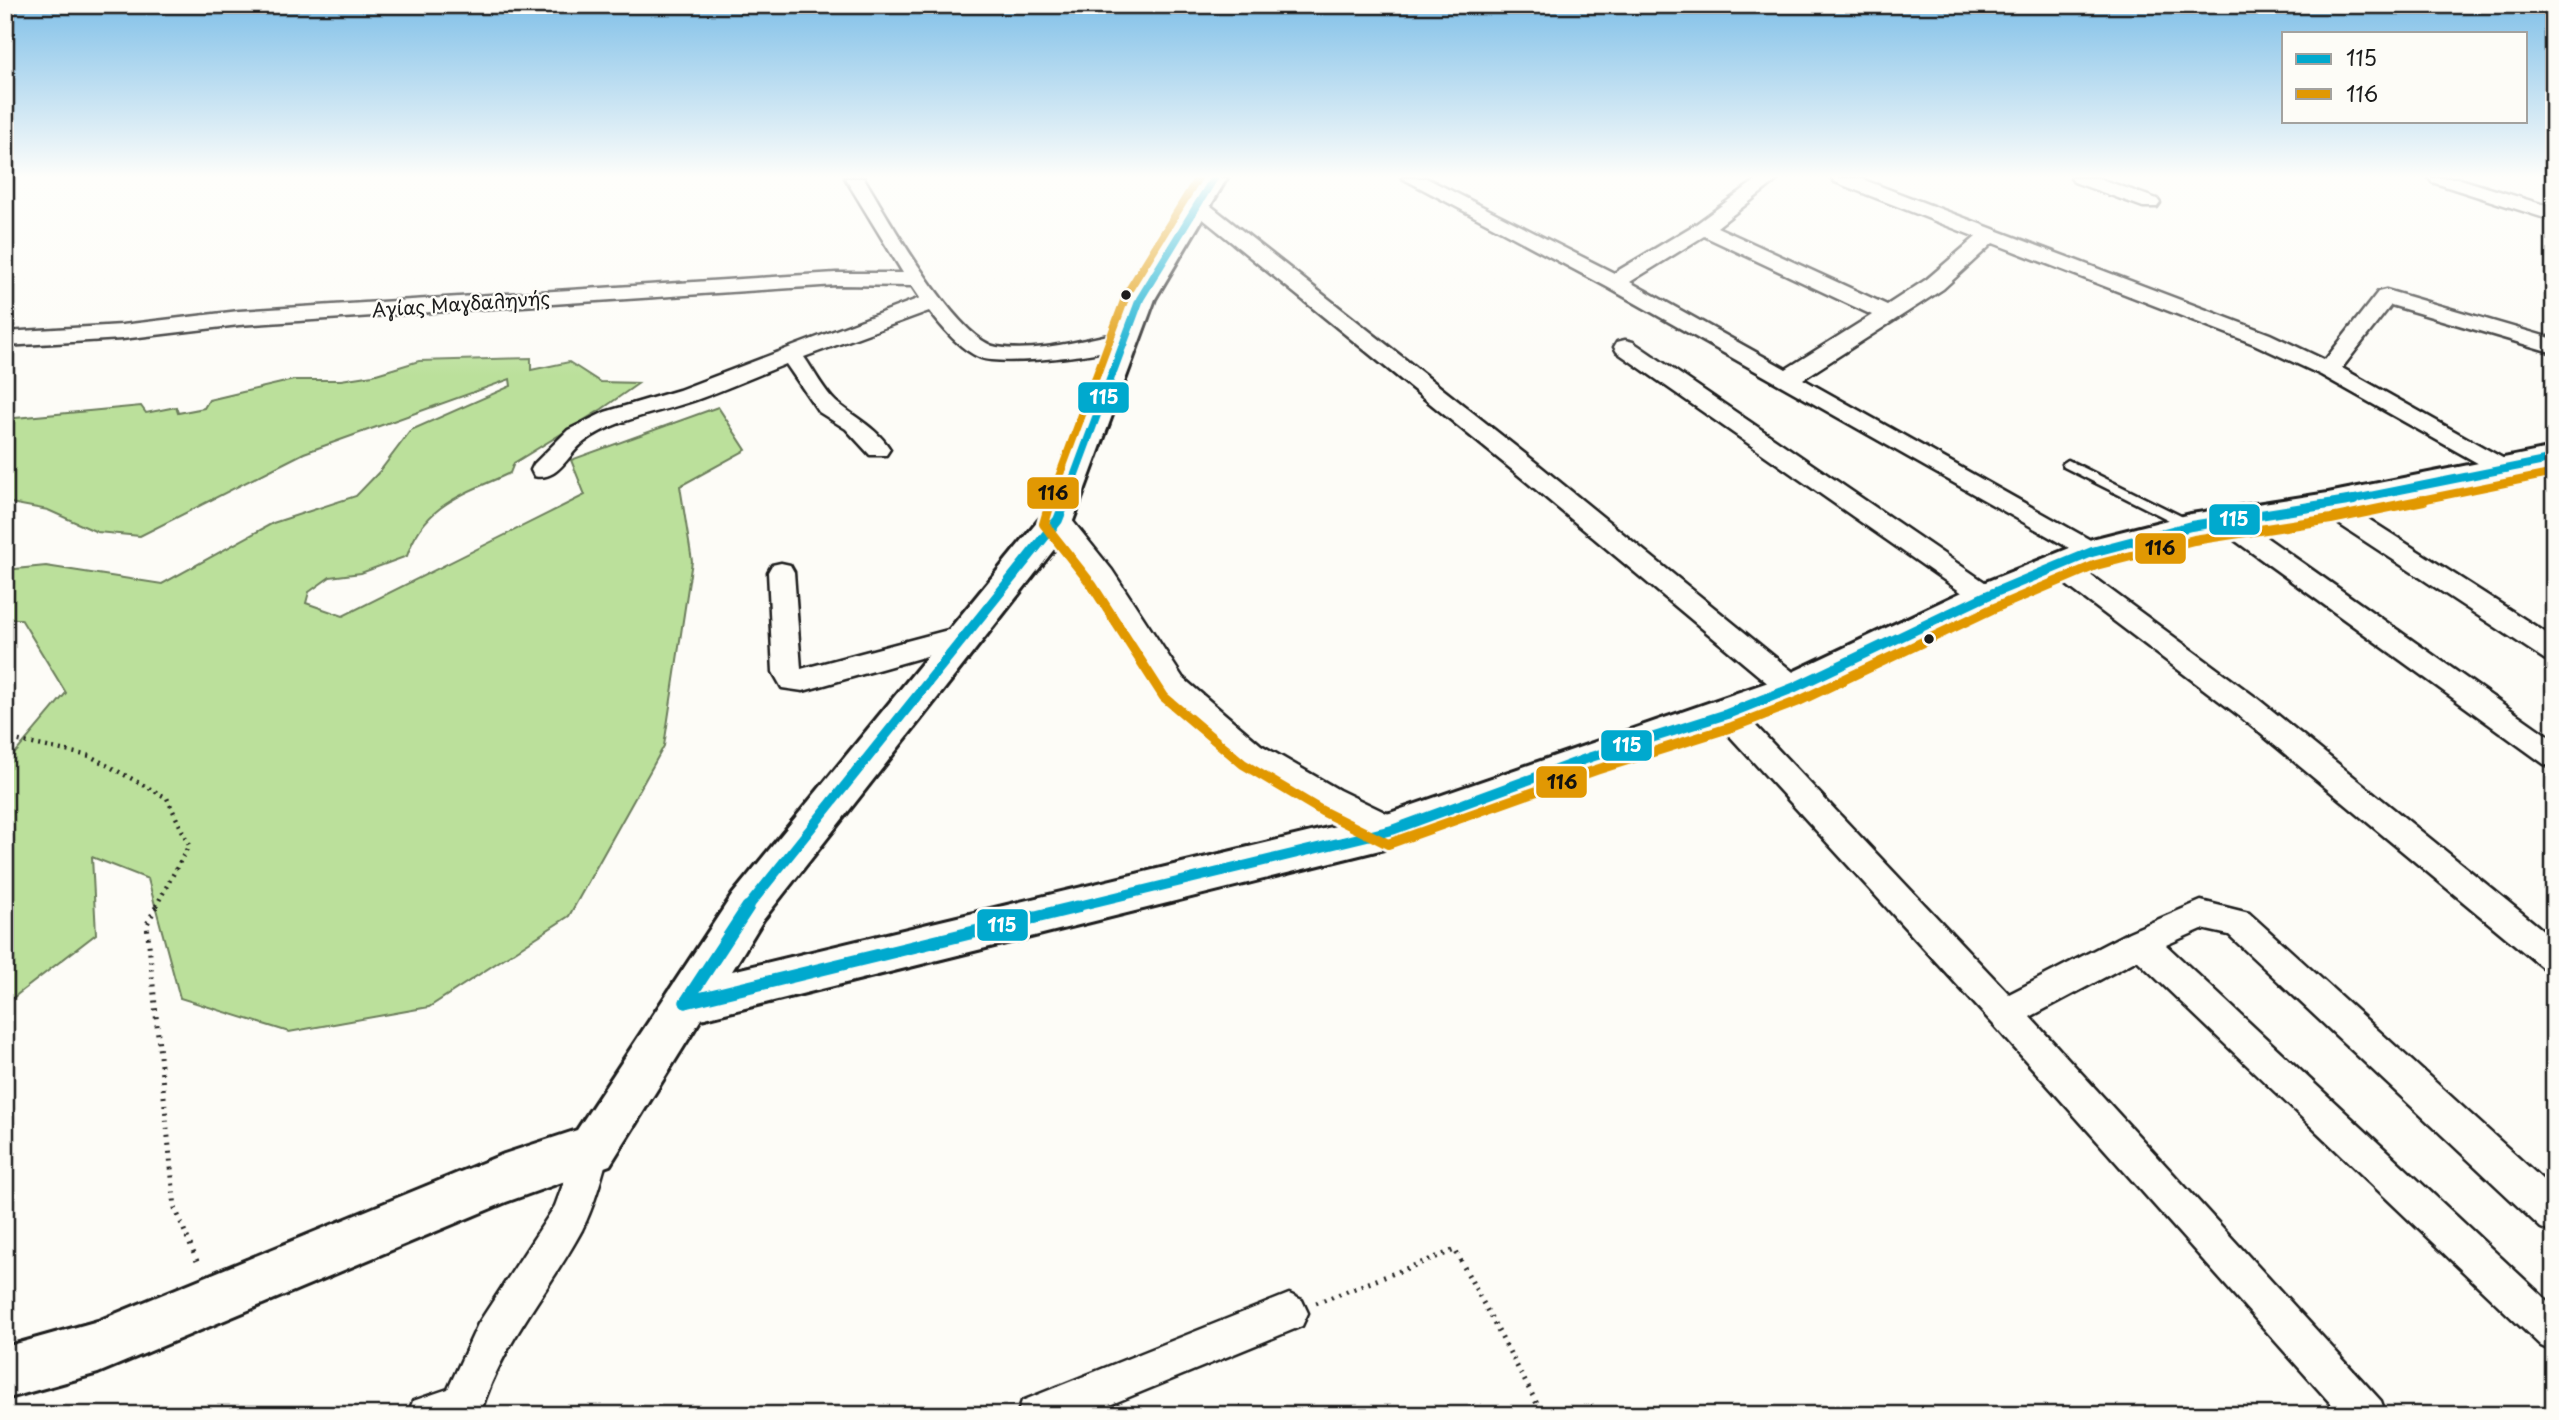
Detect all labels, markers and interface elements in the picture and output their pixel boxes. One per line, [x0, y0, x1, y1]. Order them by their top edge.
legend [2282, 32, 2528, 122]
text: 115 [2346, 41, 2377, 73]
text: 116 [2346, 77, 2378, 109]
street label: Αγίας Μαγδαληνής [371, 283, 551, 323]
unlabelled marker [1119, 288, 1133, 302]
line badge: 115 [1077, 381, 1130, 414]
text: 115 [1089, 382, 1119, 410]
line badge: 116 [1026, 476, 1080, 510]
text: 116 [1038, 478, 1068, 506]
line badge: 115 [2208, 503, 2261, 536]
text: 115 [2219, 504, 2249, 532]
line badge: 116 [2134, 532, 2187, 565]
text: 116 [2145, 533, 2175, 561]
unlabelled marker [1922, 632, 1936, 646]
line badge: 115 [1600, 729, 1653, 762]
text: 115 [1612, 730, 1642, 758]
line badge: 116 [1535, 765, 1588, 799]
text: 116 [1547, 767, 1577, 795]
line badge: 115 [976, 908, 1029, 942]
text: 115 [987, 910, 1017, 938]

